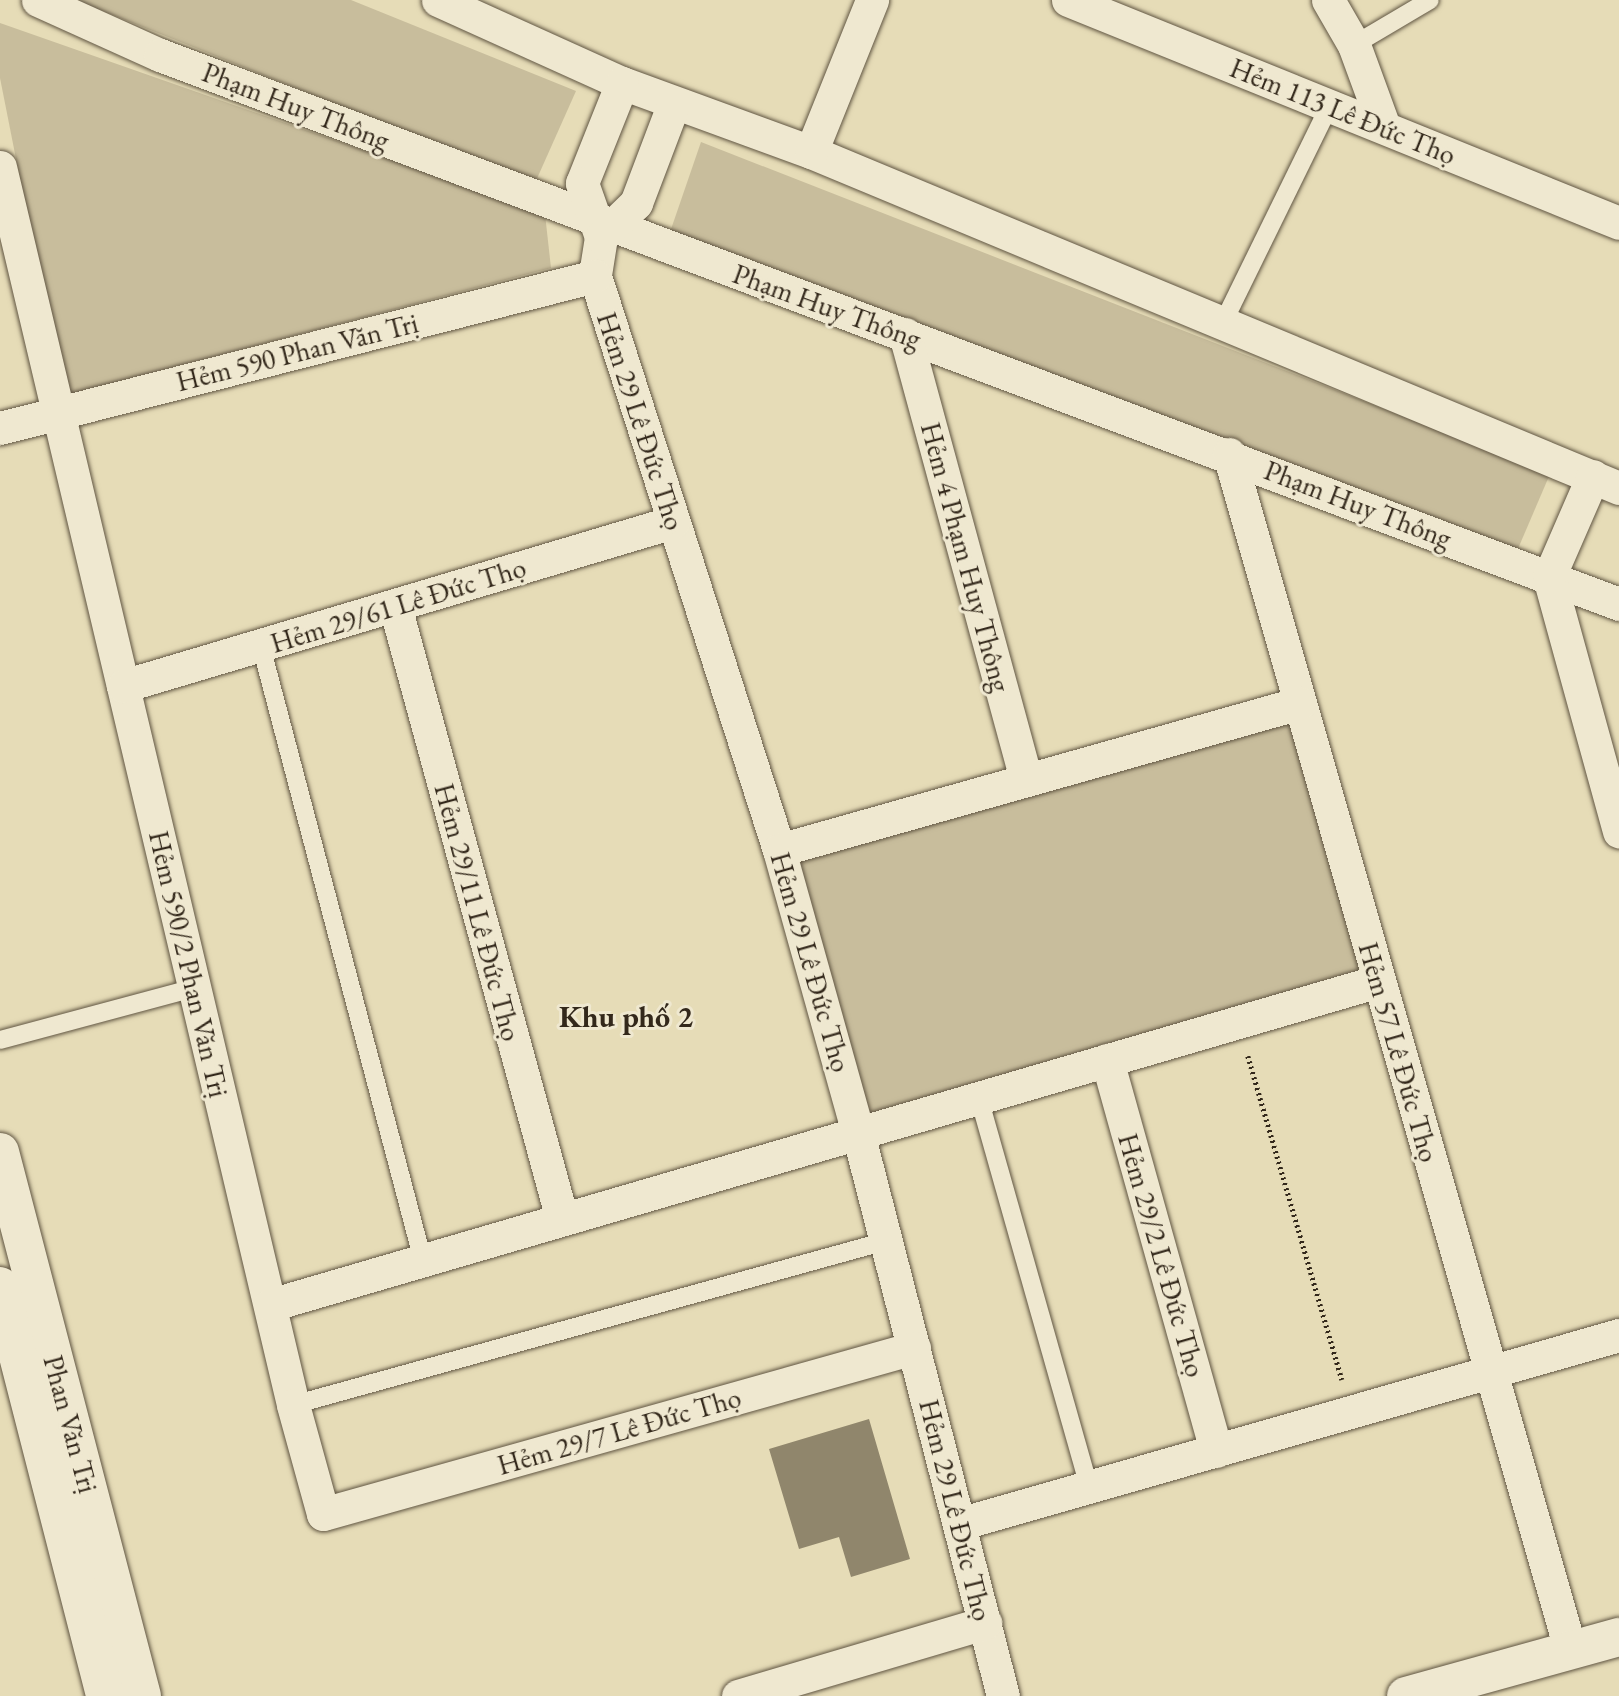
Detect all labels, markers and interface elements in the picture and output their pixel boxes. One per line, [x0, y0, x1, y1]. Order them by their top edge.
street label: Hẻm 113 Lê Đức Thọ [1225, 50, 1461, 172]
street label: Phạm Huy Thông [198, 55, 394, 157]
street label: Phạm Huy Thông [728, 256, 926, 356]
street label: Hẻm 590 Phan Văn Trị [173, 306, 421, 398]
street label: Hẻm 29 Lê Đức Thọ [590, 308, 692, 534]
street label: Hẻm 4 Phạm Huy Thông [914, 419, 1018, 695]
street label: Phạm Huy Thông [1260, 453, 1456, 555]
street label: Hẻm 29/61 Lê Đức Thọ [266, 550, 530, 660]
street label: Hẻm 29/11 Lê Đức Thọ [427, 780, 529, 1044]
street label: Hẻm 590/2 Phan Văn Trị [142, 827, 236, 1101]
street label: Hẻm 29 Lê Đức Thọ [764, 848, 858, 1076]
street label: Hẻm 57 Lê Đức Thọ [1352, 938, 1446, 1166]
district label: Khu phố 2 [559, 999, 693, 1035]
street label: Hẻm 29/2 Lê Đức Thọ [1111, 1129, 1213, 1381]
street label: Phan Văn Trị [37, 1351, 105, 1497]
street label: Hẻm 29/7 Lê Đức Thọ [493, 1380, 745, 1482]
street label: Hẻm 29 Lê Đức Thọ [912, 1396, 1000, 1624]

